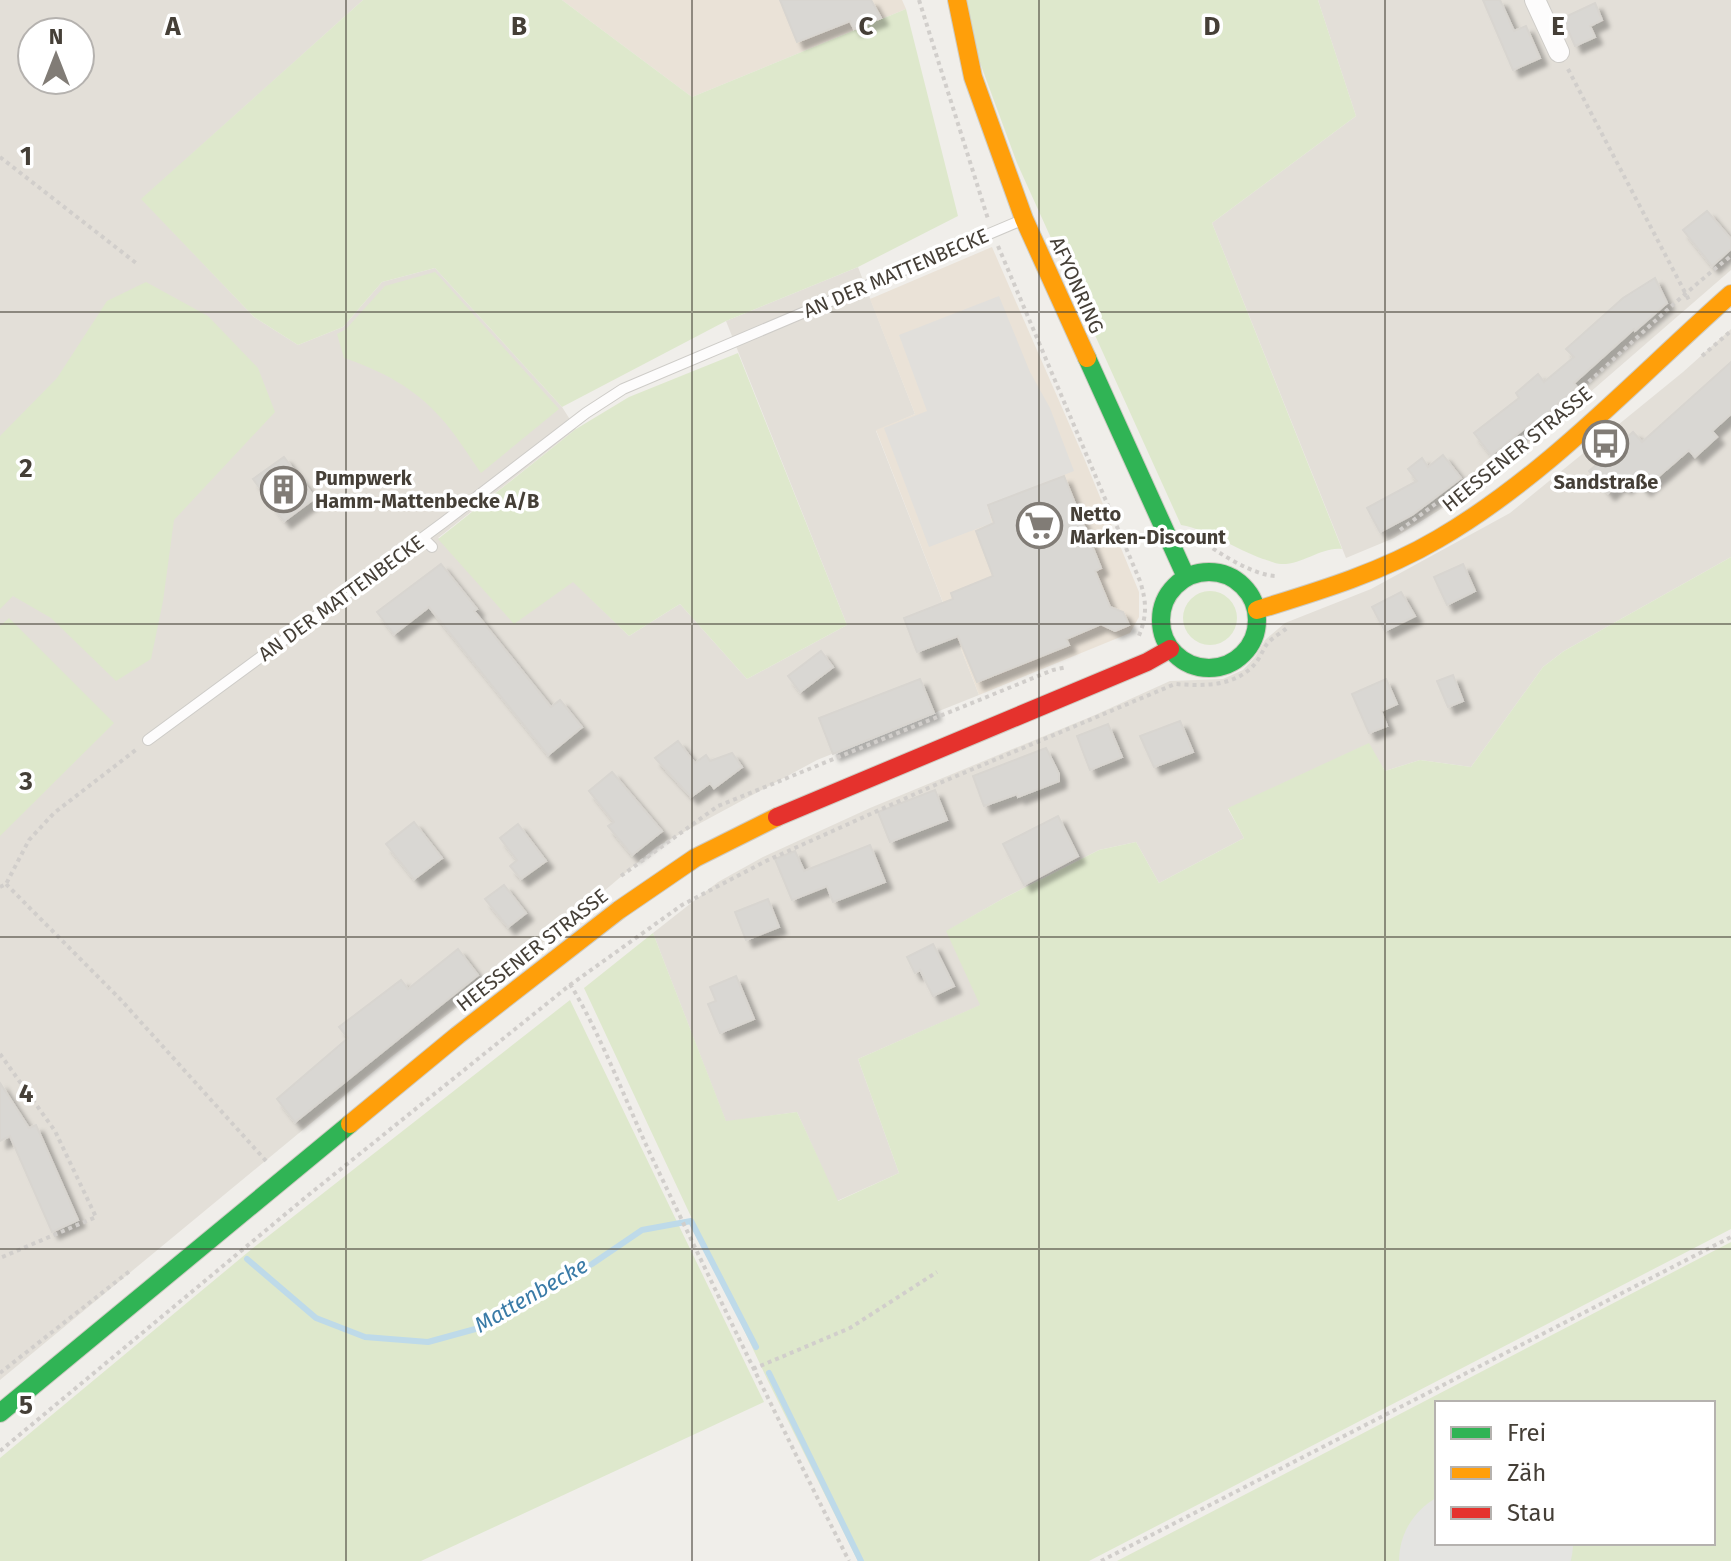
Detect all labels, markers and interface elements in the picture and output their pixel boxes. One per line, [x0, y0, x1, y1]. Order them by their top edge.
text: A [164, 11, 181, 42]
text: B [511, 11, 527, 42]
text: C [859, 11, 874, 42]
text: D [1204, 11, 1221, 42]
text: E [1551, 11, 1565, 42]
north arrow [16, 16, 96, 96]
text: N [49, 23, 63, 50]
text: 1 [20, 141, 32, 172]
street label: AN DER MATTENBECKE [800, 223, 992, 323]
street label: AFYONRING [1045, 233, 1109, 337]
street label: HEESSENER STRASSE [1437, 381, 1597, 517]
bus stop icon: Sandstraße [1582, 419, 1630, 467]
text: 2 [19, 453, 33, 484]
building icon: Pumpwerk Hamm-Mattenbecke A/B [260, 465, 308, 513]
place label: Pumpwerk Hamm-Mattenbecke A/B [315, 466, 539, 513]
place label: Sandstraße [1554, 470, 1658, 494]
supermarket icon: Netto Marken-Discount [1015, 501, 1063, 549]
place label: Netto Marken-Discount [1070, 502, 1226, 549]
street label: AN DER MATTENBECKE [254, 530, 428, 666]
text: 3 [18, 766, 33, 797]
street label: HEESSENER STRASSE [452, 883, 612, 1017]
text: 4 [19, 1078, 34, 1109]
water label: Mattenbecke [469, 1252, 593, 1338]
text: 5 [19, 1390, 33, 1421]
legend [1435, 1401, 1715, 1545]
text: Frei [1507, 1419, 1546, 1447]
text: Zäh [1507, 1459, 1546, 1487]
text: Stau [1507, 1499, 1556, 1527]

